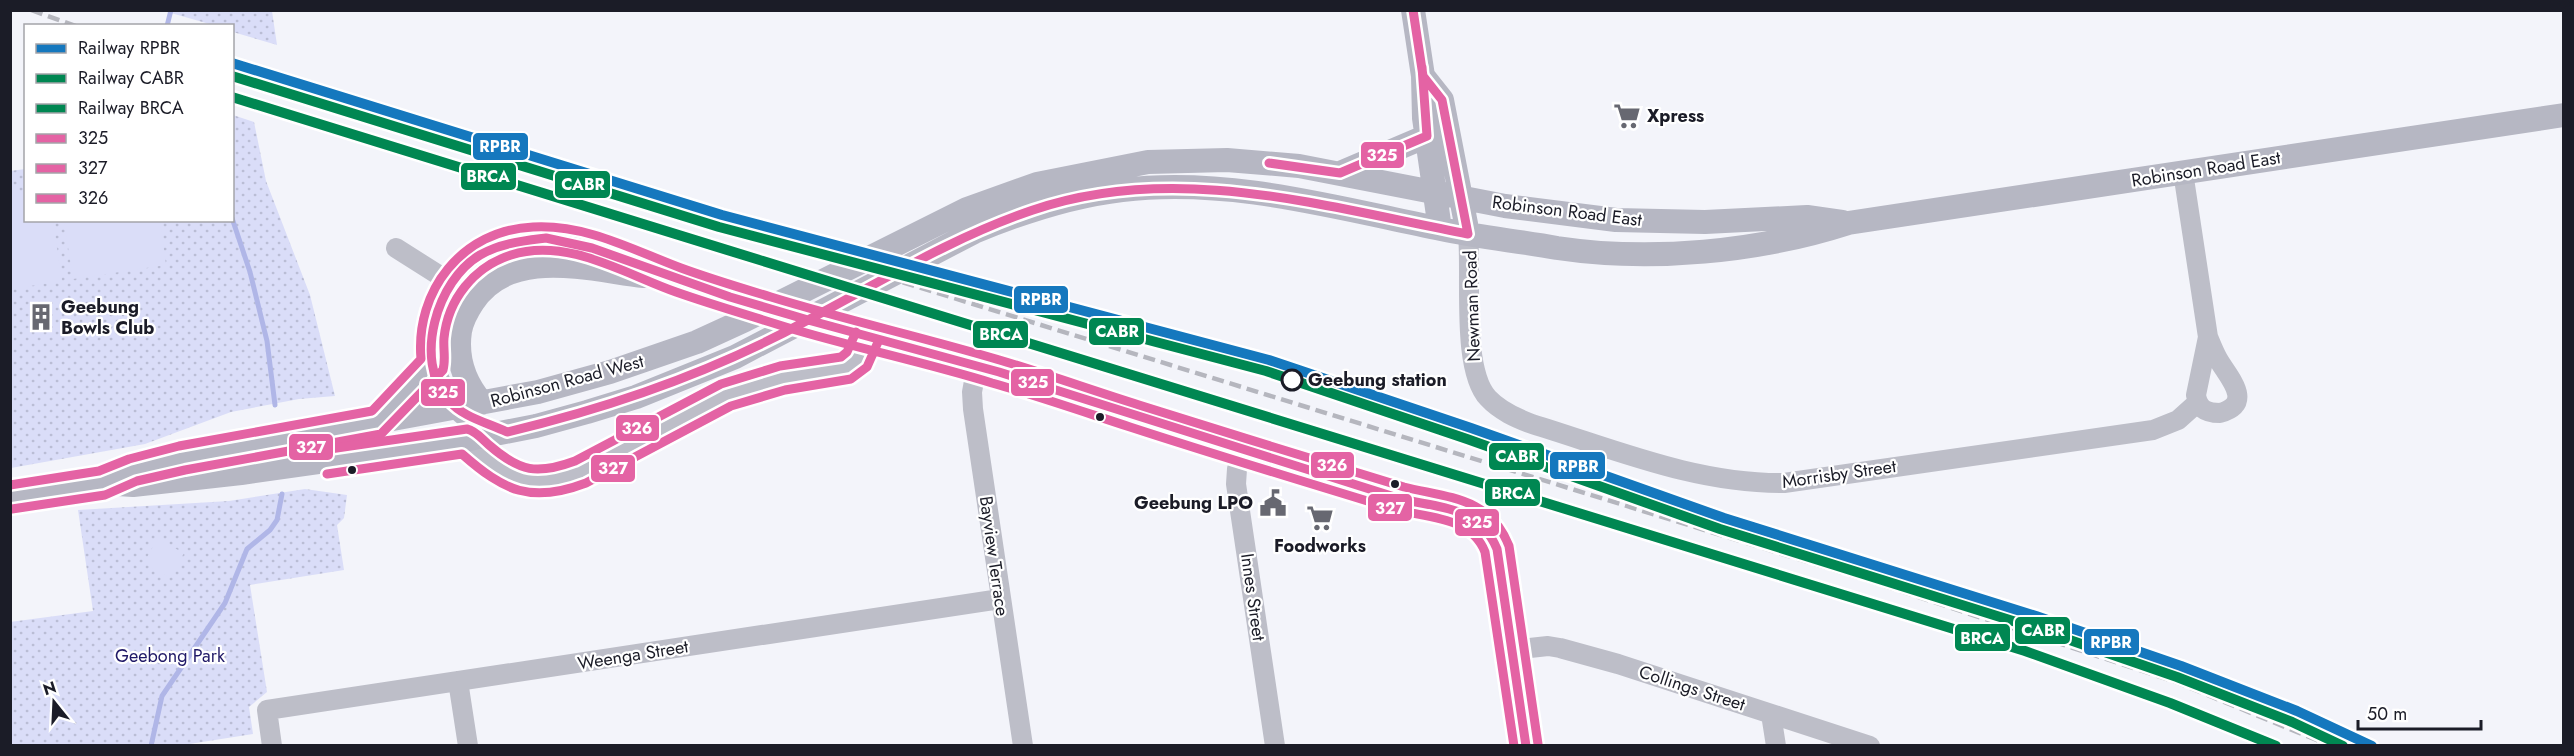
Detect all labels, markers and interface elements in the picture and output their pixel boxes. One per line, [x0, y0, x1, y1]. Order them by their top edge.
legend [24, 24, 234, 222]
text: Railway RPBR [78, 35, 180, 61]
text: Railway CABR [78, 65, 184, 91]
text: Railway BRCA [78, 95, 184, 121]
supermarket icon: Xpress [1612, 101, 1642, 131]
place label: Xpress [1647, 103, 1704, 129]
text: 325 [78, 125, 108, 151]
line badge: RPBR [472, 132, 529, 161]
text: RPBR [479, 135, 521, 158]
line badge: 325 [1360, 141, 1405, 169]
text: 325 [1367, 144, 1397, 167]
street label: Robinson Road East [2130, 144, 2283, 194]
text: 327 [78, 155, 108, 181]
line badge: BRCA [460, 162, 517, 191]
text: BRCA [466, 165, 510, 188]
line badge: CABR [554, 170, 611, 199]
text: CABR [561, 173, 606, 196]
text: 326 [78, 185, 108, 211]
street label: Robinson Road East [1491, 189, 1644, 233]
street label: Newman Road [1457, 250, 1487, 362]
line badge: RPBR [1013, 285, 1069, 314]
text: RPBR [1020, 288, 1062, 311]
place label: Geebung Bowls Club [61, 294, 154, 341]
building icon: Geebung Bowls Club [26, 302, 56, 332]
line badge: CABR [1088, 317, 1145, 346]
line badge: BRCA [972, 320, 1029, 349]
text: CABR [1095, 320, 1140, 343]
text: BRCA [979, 323, 1023, 346]
street label: Robinson Road West [487, 348, 647, 414]
place label: Geebung station [1308, 367, 1447, 393]
line badge: 325 [1010, 368, 1055, 397]
marker: Geebung station [1281, 369, 1303, 391]
text: 325 [1018, 371, 1048, 394]
line badge: 325 [420, 378, 466, 407]
text: 325 [428, 381, 458, 404]
unlabelled marker [1094, 411, 1106, 423]
line badge: 326 [615, 414, 660, 442]
text: 326 [621, 417, 653, 440]
line badge: 327 [288, 433, 334, 461]
text: 327 [296, 436, 326, 459]
line badge: CABR [1488, 442, 1545, 471]
text: CABR [1495, 445, 1540, 468]
line badge: 326 [1310, 451, 1355, 479]
line badge: RPBR [1549, 451, 1606, 480]
street label: Morrisby Street [1780, 453, 1898, 495]
line badge: 327 [590, 454, 636, 483]
text: 326 [1316, 454, 1348, 477]
text: RPBR [1557, 455, 1599, 478]
text: 327 [598, 457, 628, 480]
unlabelled marker [346, 464, 358, 476]
unlabelled marker [1389, 478, 1401, 490]
line badge: BRCA [1484, 478, 1541, 507]
text: BRCA [1491, 482, 1535, 505]
public building icon: Geebung LPO [1258, 488, 1288, 518]
place label: Geebung LPO [1134, 490, 1253, 516]
line badge: 327 [1367, 493, 1413, 522]
street label: Bayview Terrace [973, 494, 1015, 618]
text: 327 [1375, 497, 1405, 520]
supermarket icon: Foodworks [1305, 503, 1335, 533]
line badge: 325 [1454, 508, 1500, 537]
text: 325 [1462, 511, 1492, 534]
place label: Foodworks [1274, 533, 1366, 559]
street label: Innes Street [1234, 552, 1272, 643]
line badge: CABR [2014, 616, 2071, 645]
text: CABR [2021, 619, 2066, 642]
line badge: BRCA [1954, 623, 2011, 652]
text: BRCA [1960, 627, 2004, 650]
line badge: RPBR [2083, 628, 2140, 656]
text: RPBR [2090, 631, 2132, 654]
street label: Weenga Street [576, 633, 691, 677]
park label: Geebong Park [115, 643, 225, 669]
street label: Collings Street [1635, 659, 1749, 718]
north arrow [24, 672, 84, 732]
text: N [40, 675, 59, 701]
scale bar [2358, 693, 2481, 731]
text: 50 m [2367, 701, 2407, 727]

